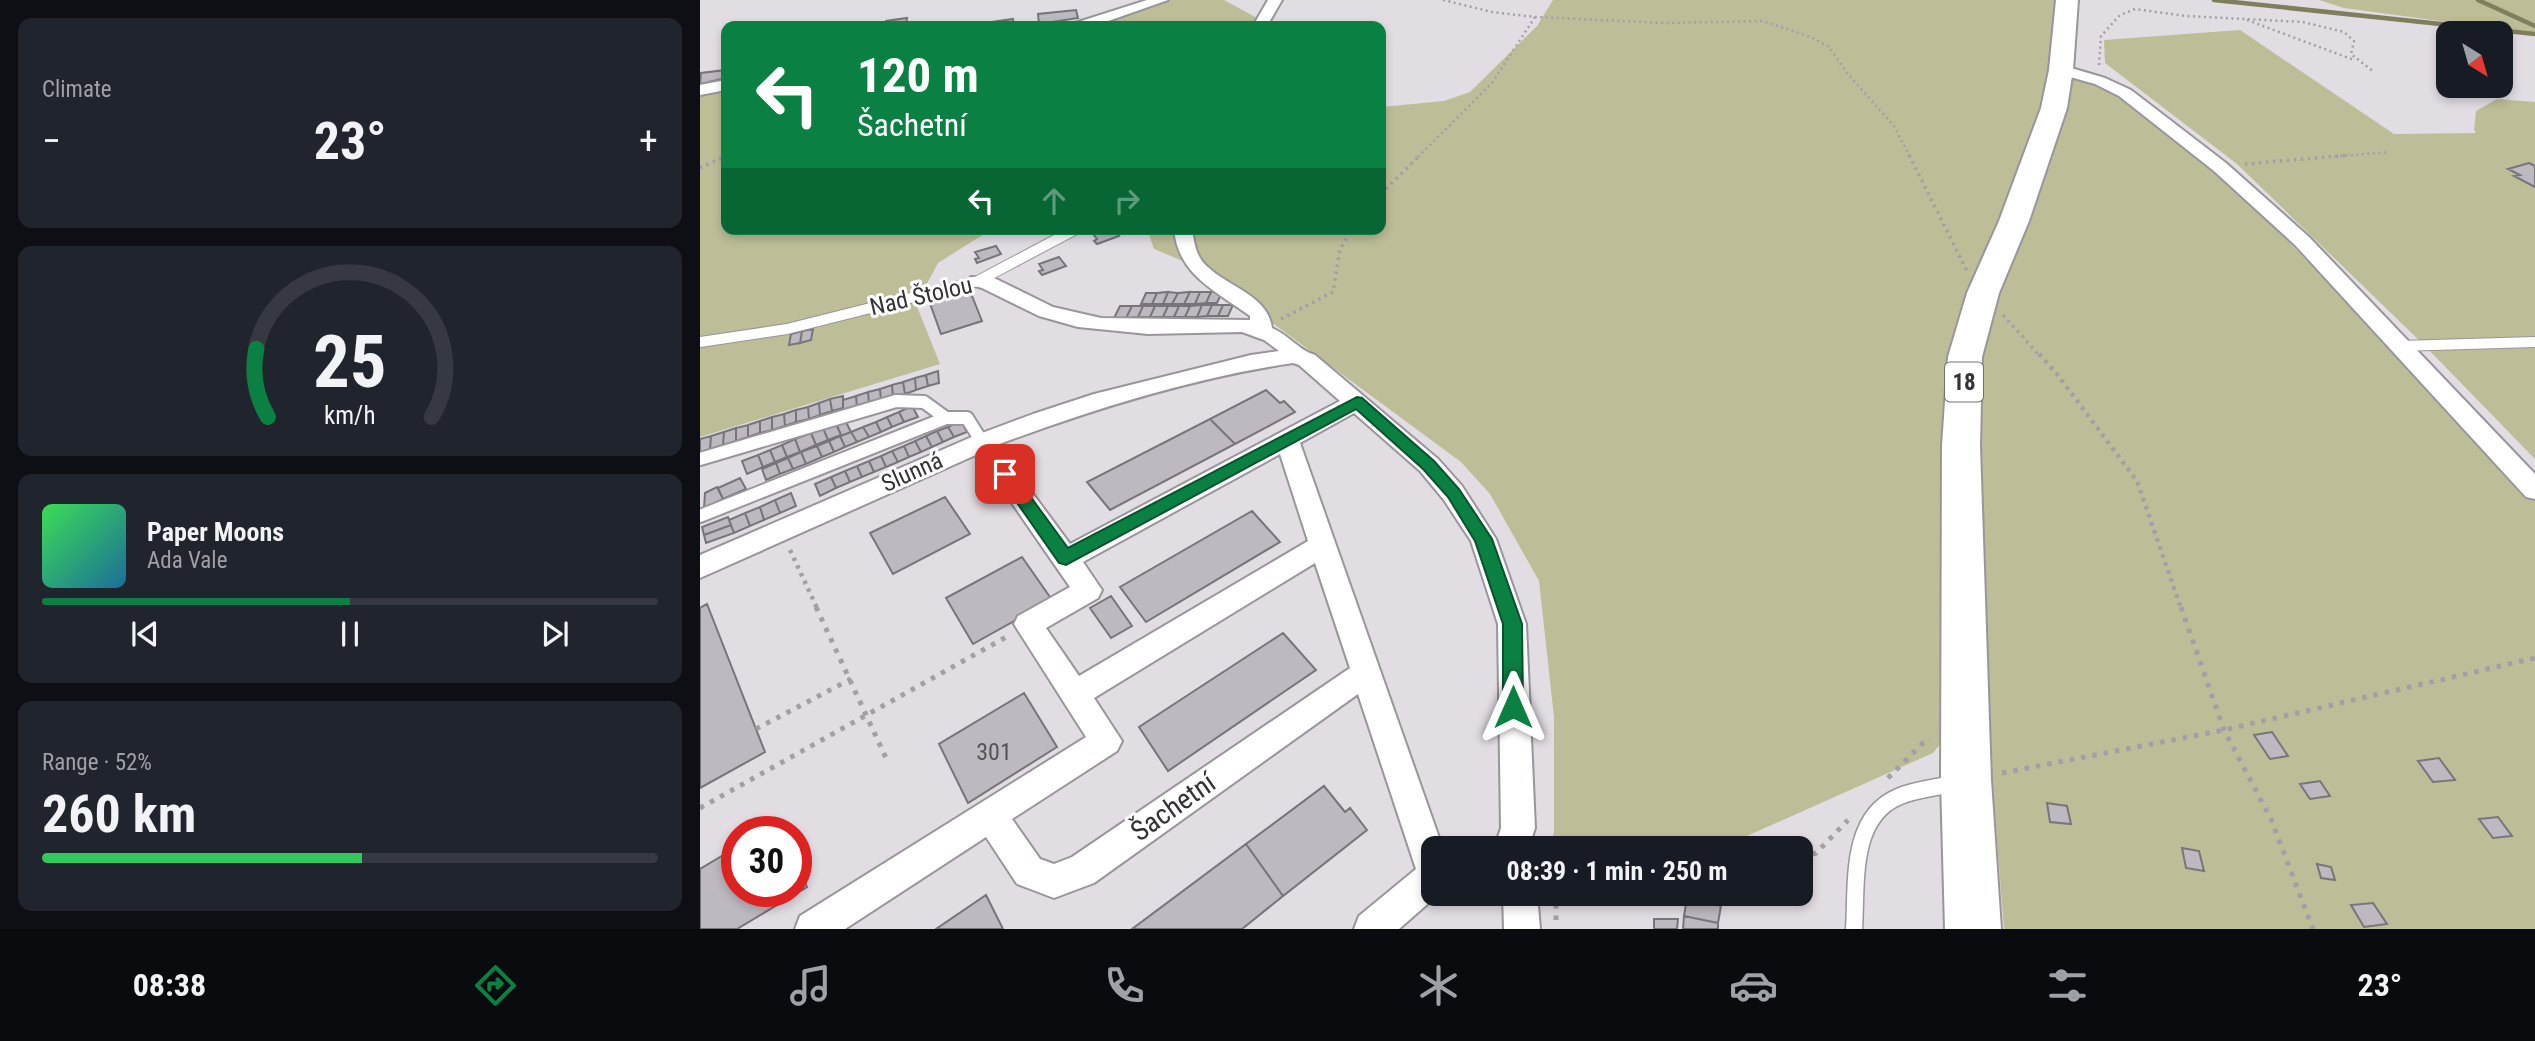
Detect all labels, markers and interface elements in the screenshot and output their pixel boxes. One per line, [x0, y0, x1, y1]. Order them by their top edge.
north arrow [2436, 21, 2513, 98]
map controls [2436, 21, 2513, 98]
text: 120 m [857, 47, 979, 104]
icon: left [742, 49, 833, 140]
text: Climate [42, 76, 112, 103]
text: Šachetní [857, 106, 967, 144]
text: 23° [314, 111, 386, 172]
text: − [42, 119, 61, 163]
text: + [639, 119, 658, 163]
icon: left [962, 182, 1000, 220]
icon: ahead [1035, 182, 1073, 220]
icon: right [1108, 182, 1146, 220]
street label: Nad Štolou [867, 271, 975, 321]
text: 25 [313, 319, 387, 405]
road number: 18 [1945, 362, 1983, 402]
text: km/h [324, 400, 376, 429]
pin [975, 444, 1035, 504]
street label: Slunná [877, 446, 947, 498]
icon: arrive [986, 455, 1024, 493]
text: Paper Moons [147, 517, 284, 547]
text: Ada Vale [147, 547, 227, 574]
icon: previous [126, 615, 164, 653]
icon: pause [331, 615, 369, 653]
icon: next [536, 615, 574, 653]
position arrow [1476, 670, 1550, 744]
house number: 301 [976, 738, 1012, 766]
text: Range · 52% [42, 749, 152, 776]
street label: Šachetní [1124, 765, 1223, 848]
text: 260 km [42, 784, 196, 845]
speed limit sign: 30 [721, 816, 812, 907]
text: 08:39 · 1 min · 250 m [1507, 856, 1727, 886]
icon: directions [471, 961, 520, 1010]
icon: music [786, 961, 835, 1010]
icon: phone [1100, 961, 1149, 1010]
icon: climate [1414, 961, 1463, 1010]
icon: car [1729, 961, 1778, 1010]
icon: filters [2043, 961, 2092, 1010]
text: 08:38 [133, 966, 206, 1004]
text: 23° [2358, 966, 2402, 1004]

